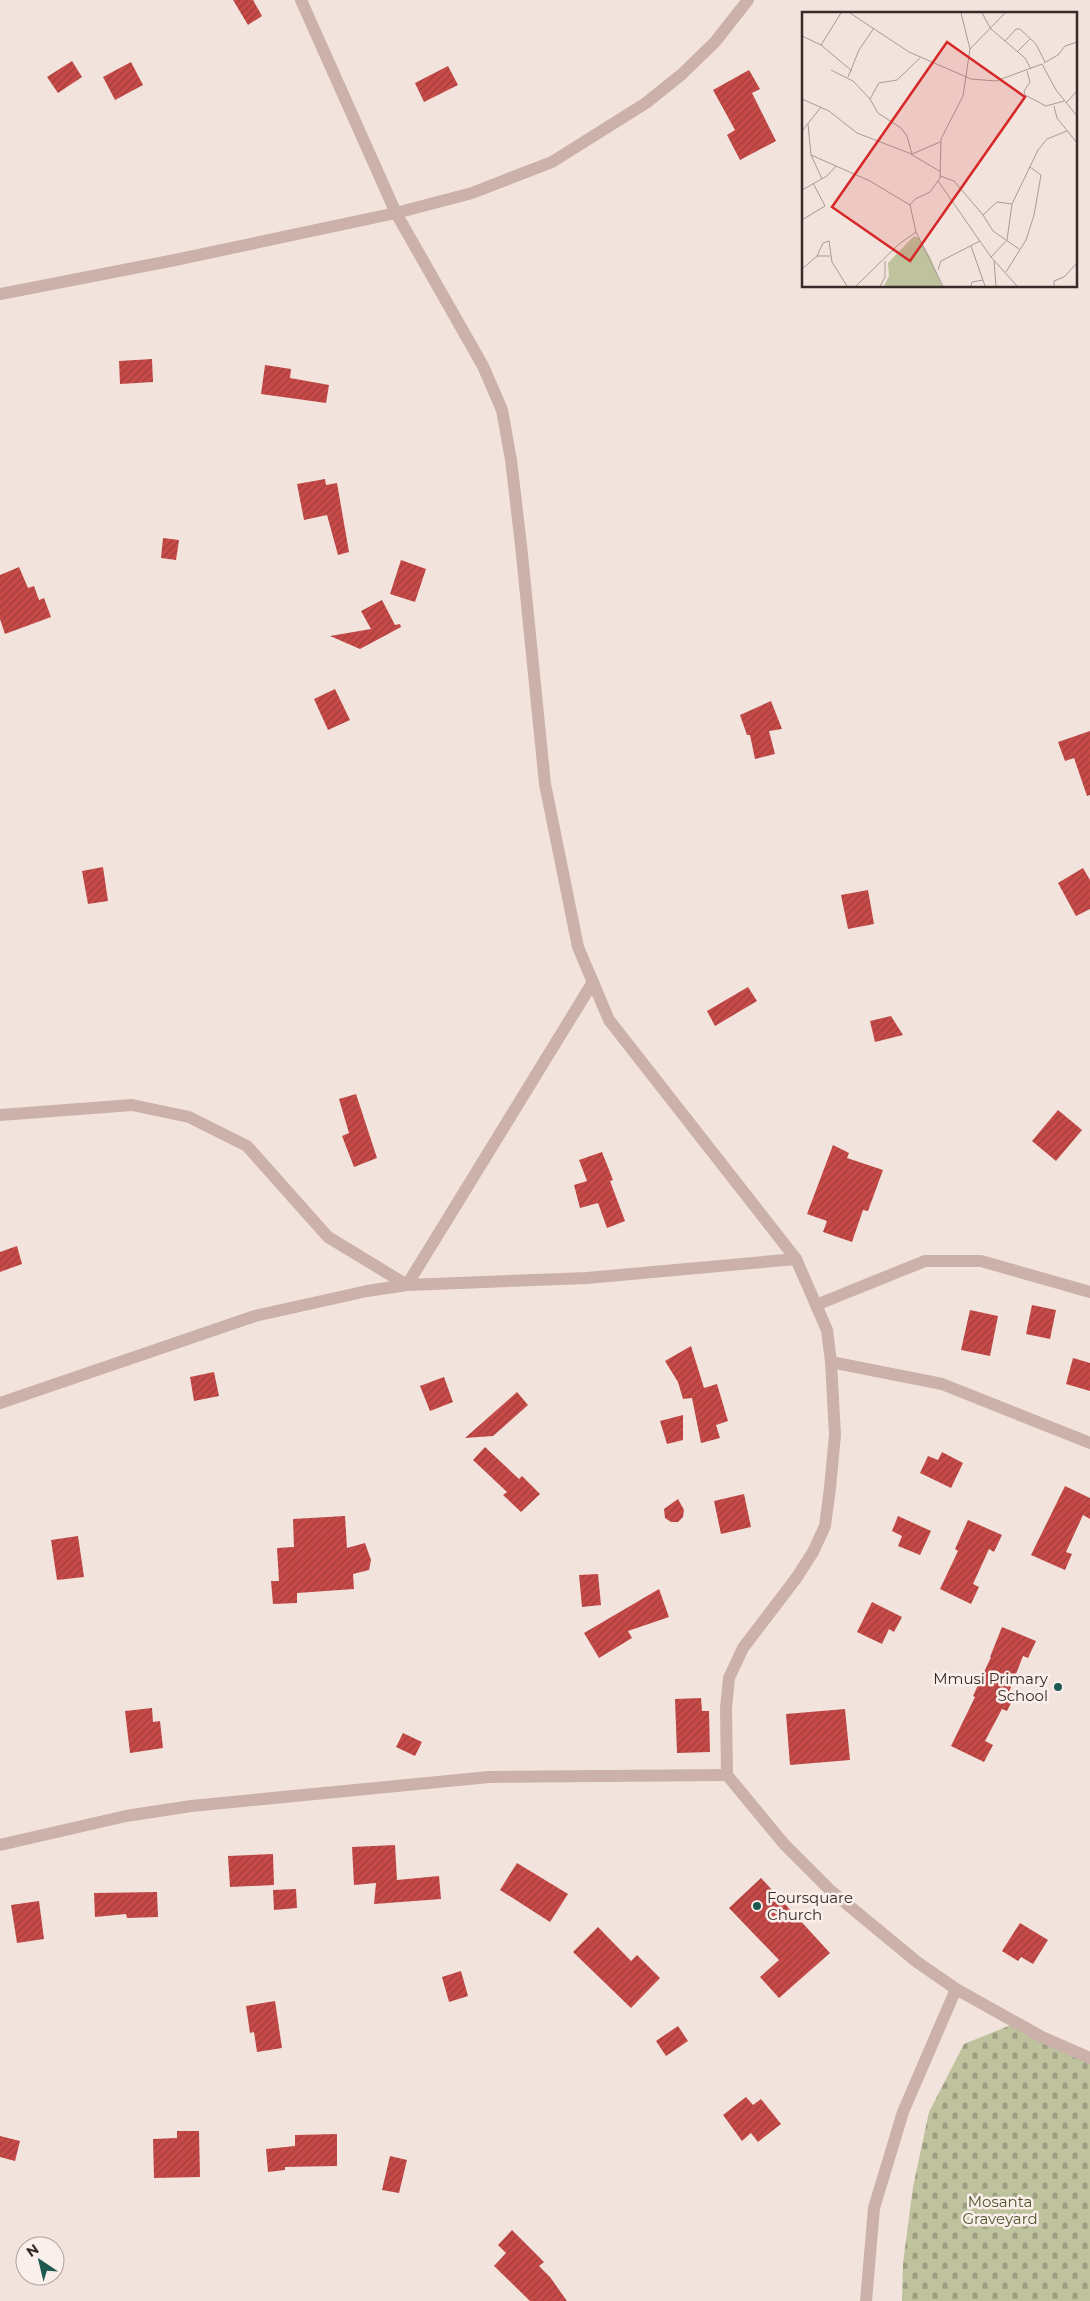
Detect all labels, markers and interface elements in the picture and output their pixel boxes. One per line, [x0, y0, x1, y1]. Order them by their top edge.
inset map [802, 12, 1078, 288]
place label: Mmusi Primary School [933, 1669, 1049, 1705]
marker: Mmusi Primary School [1052, 1681, 1064, 1693]
place label: Foursquare Church [767, 1888, 853, 1924]
marker: Foursquare Church [751, 1900, 763, 1912]
park label: Mosanta Graveyard [962, 2192, 1038, 2228]
north arrow [15, 2236, 65, 2286]
text: N [23, 2240, 42, 2261]

